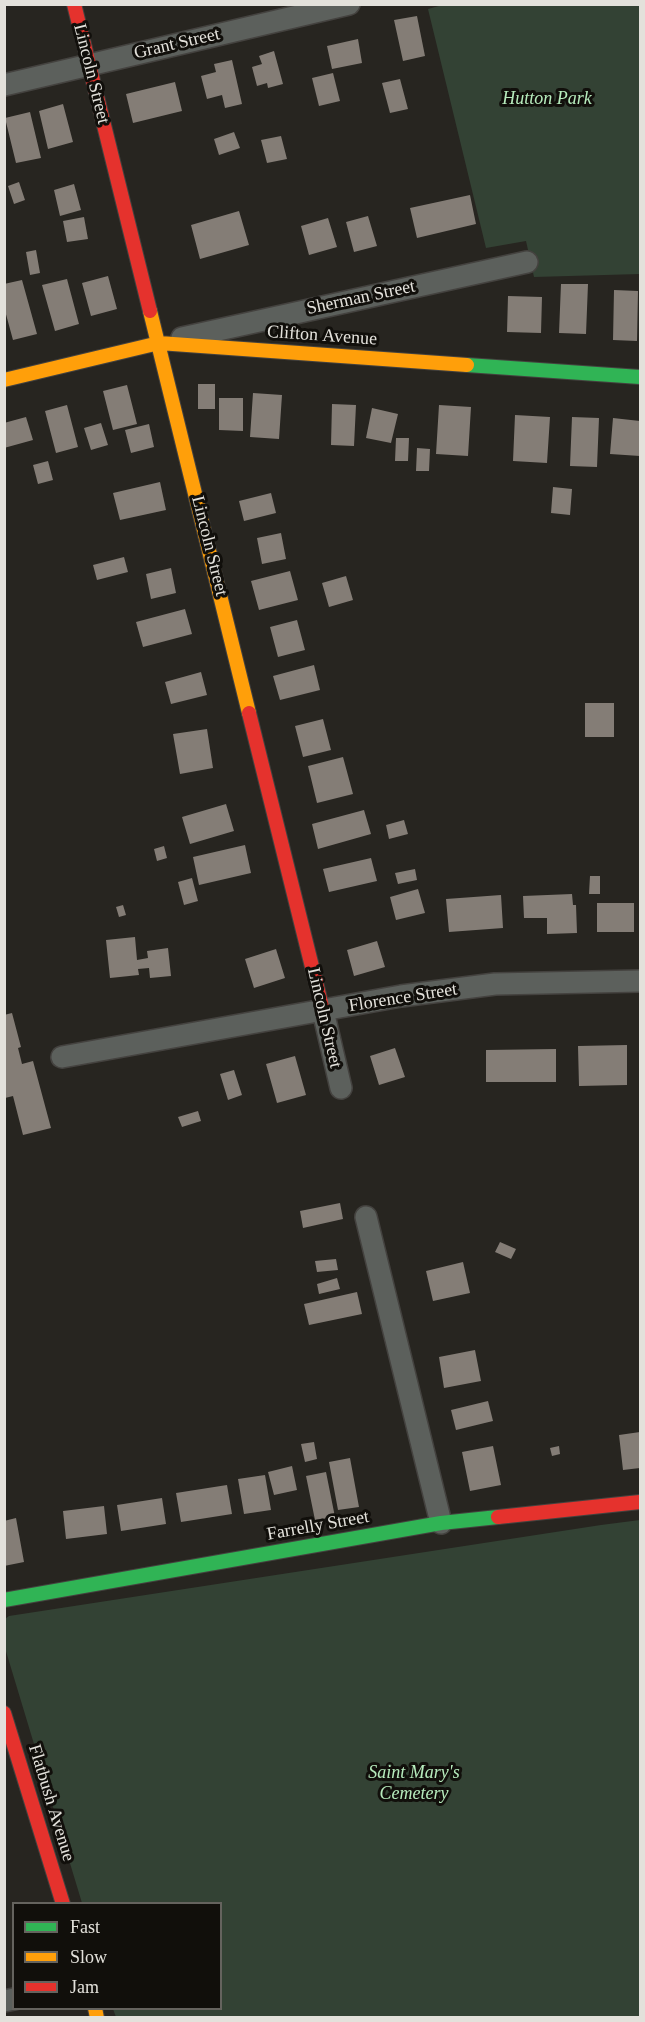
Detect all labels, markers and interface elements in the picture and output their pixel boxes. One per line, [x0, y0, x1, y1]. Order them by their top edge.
street label: Lincoln Street [68, 22, 114, 126]
street label: Grant Street [132, 24, 222, 64]
park label: Hutton Park [502, 88, 592, 110]
street label: Sherman Street [305, 276, 417, 320]
street label: Clifton Avenue [266, 321, 378, 351]
street label: Lincoln Street [186, 494, 232, 598]
street label: Lincoln Street [302, 966, 346, 1070]
street label: Florence Street [347, 979, 459, 1017]
street label: Farrelly Street [265, 1506, 371, 1546]
street label: Flatbush Avenue [23, 1742, 79, 1864]
park label: Saint Mary's Cemetery [368, 1762, 460, 1804]
legend [12, 1902, 222, 2010]
text: Fast [70, 1917, 100, 1937]
text: Slow [70, 1947, 107, 1967]
text: Jam [70, 1977, 99, 1997]

